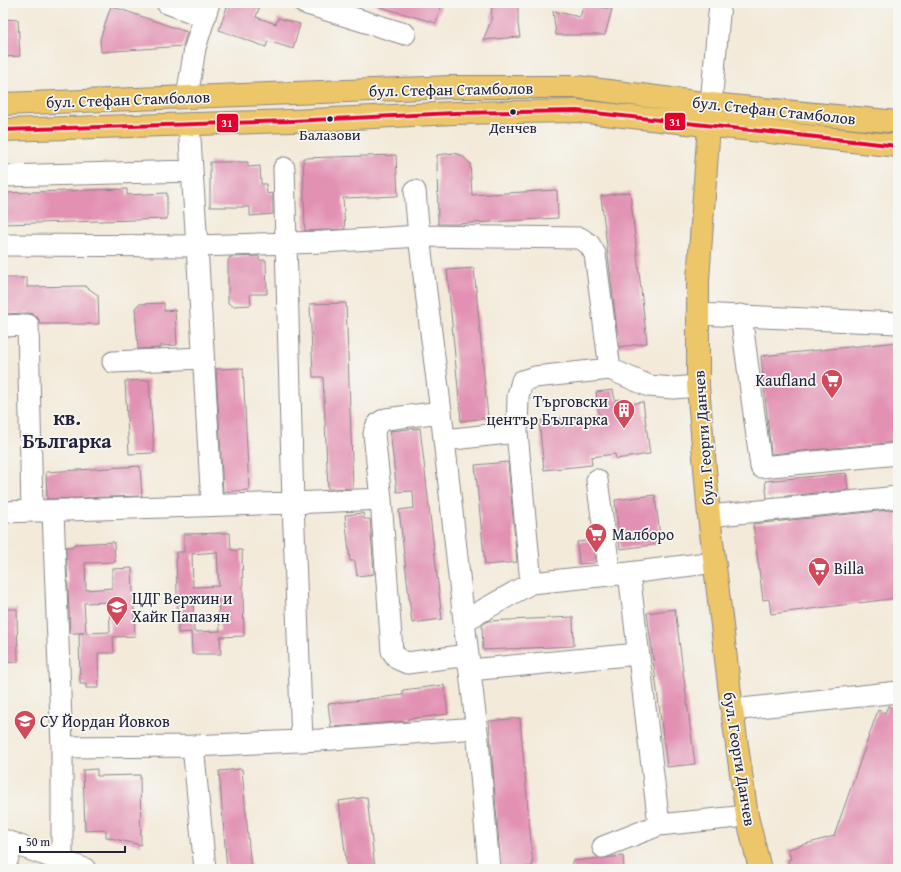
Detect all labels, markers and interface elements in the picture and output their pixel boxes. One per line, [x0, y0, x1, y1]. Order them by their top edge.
street label: бул. Стефан Стамболов [369, 76, 534, 102]
street label: бул. Стефан Стамболов [46, 84, 211, 114]
street label: бул. Стефан Стамболов [691, 89, 857, 131]
marker: Денчев [508, 107, 518, 117]
line badge: 31 [664, 112, 686, 131]
line badge: 31 [216, 113, 239, 133]
marker: Балазови [325, 114, 335, 124]
text: 31 [669, 114, 681, 130]
text: 31 [221, 115, 233, 131]
place label: Денчев [488, 117, 537, 138]
place label: Балазови [299, 124, 361, 145]
supermarket icon: Kaufland [819, 367, 845, 400]
place label: Kaufland [756, 368, 816, 392]
street label: бул. Георги Данчев [686, 369, 720, 506]
place label: Търговски център Българка [487, 389, 608, 431]
building icon: Търговски център Българка [611, 397, 637, 430]
district label: кв. Българка [22, 403, 112, 455]
supermarket icon: Малборо [583, 521, 609, 554]
place label: Малборо [612, 522, 674, 546]
supermarket icon: Billa [806, 555, 832, 588]
place label: Billa [834, 556, 865, 580]
place label: ЦДГ Вержин и Хайк Папазян [132, 586, 233, 628]
school or university icon: ЦДГ Вержин и Хайк Папазян [104, 594, 130, 627]
street label: бул. Георги Данчев [718, 690, 762, 828]
school or university icon: СУ Йордан Йовков [12, 708, 38, 741]
place label: СУ Йордан Йовков [40, 709, 170, 733]
scale bar [20, 828, 125, 854]
text: 50 m [26, 833, 50, 850]

